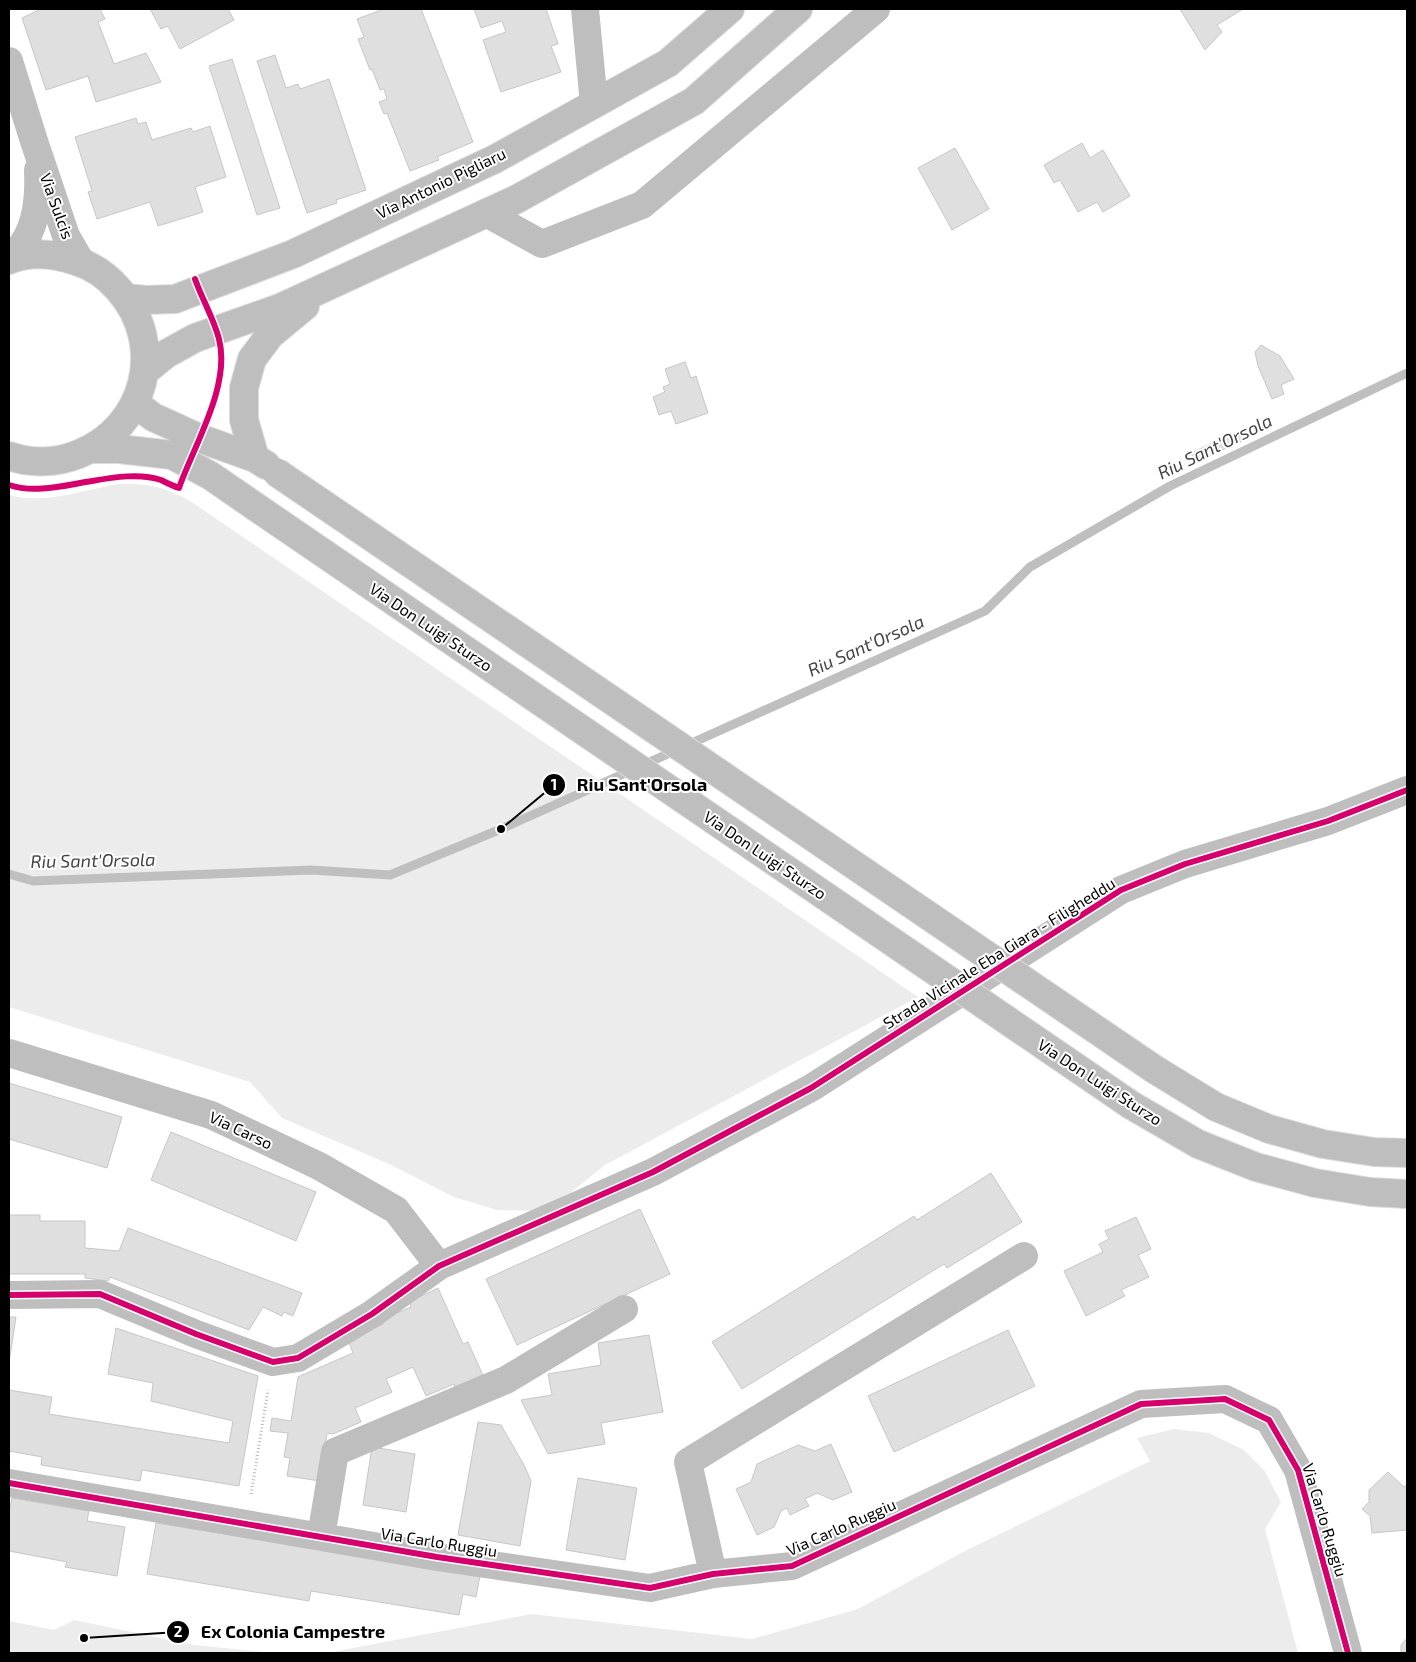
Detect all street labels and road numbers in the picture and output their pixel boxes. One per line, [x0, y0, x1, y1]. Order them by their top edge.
street label: Via Antonio Pigliaru [373, 143, 508, 222]
street label: Via Sulcis [37, 170, 78, 241]
street label: Via Don Luigi Sturzo [366, 578, 496, 675]
street label: Via Don Luigi Sturzo [700, 806, 830, 903]
street label: Strada Vicinale Eba Giara - Filigheddu [879, 873, 1118, 1032]
street label: Via Don Luigi Sturzo [1035, 1034, 1166, 1129]
street label: Via Carso [207, 1107, 276, 1152]
street label: Via Carlo Ruggiu [1299, 1461, 1352, 1579]
street label: Via Carlo Ruggiu [783, 1494, 898, 1559]
street label: Via Carlo Ruggiu [379, 1523, 499, 1560]

